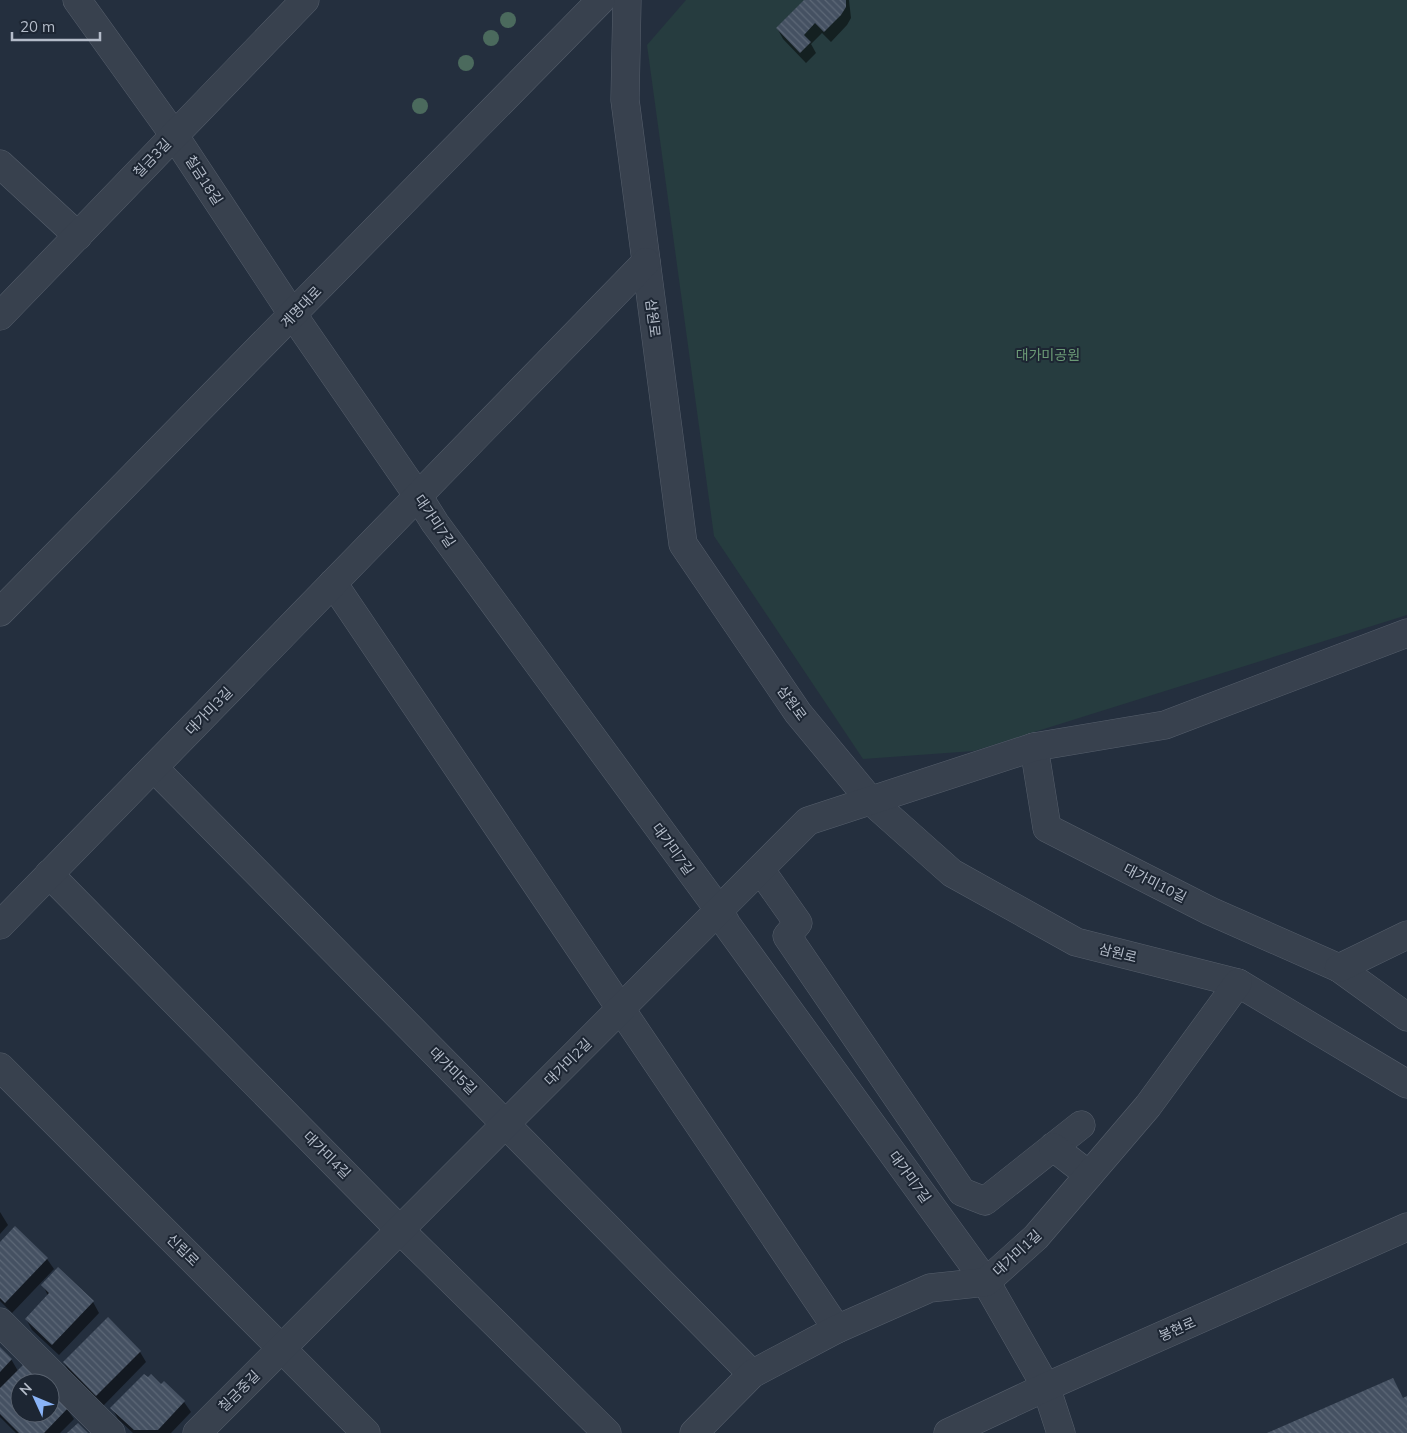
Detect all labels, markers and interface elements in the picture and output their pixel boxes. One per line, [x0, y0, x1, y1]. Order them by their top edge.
scale bar [12, 10, 100, 42]
text: 20 m [20, 17, 55, 36]
street label: 칠금3길 [129, 135, 175, 181]
street label: 칠금18길 [181, 152, 227, 208]
street label: 계명대로 [277, 282, 325, 332]
street label: 삼원로 [642, 298, 664, 338]
park label: 대가미공원 [1016, 346, 1080, 364]
street label: 대가미7길 [411, 491, 459, 551]
street label: 삼원로 [773, 682, 811, 724]
street label: 대가미3길 [182, 683, 236, 739]
street label: 대가미7길 [648, 819, 698, 879]
street label: 대가미10길 [1120, 859, 1190, 907]
street label: 삼원로 [1097, 940, 1139, 966]
street label: 대가미2길 [540, 1034, 596, 1090]
street label: 대가미5길 [425, 1043, 481, 1099]
street label: 대가미4길 [299, 1127, 355, 1183]
street label: 대가미7길 [885, 1147, 935, 1207]
street label: 대가미1길 [989, 1226, 1045, 1280]
street label: 신립로 [163, 1230, 203, 1270]
street label: 봉현로 [1156, 1313, 1198, 1345]
street label: 칠금중길 [214, 1366, 264, 1416]
north arrow [10, 1373, 60, 1423]
text: N [16, 1379, 36, 1399]

